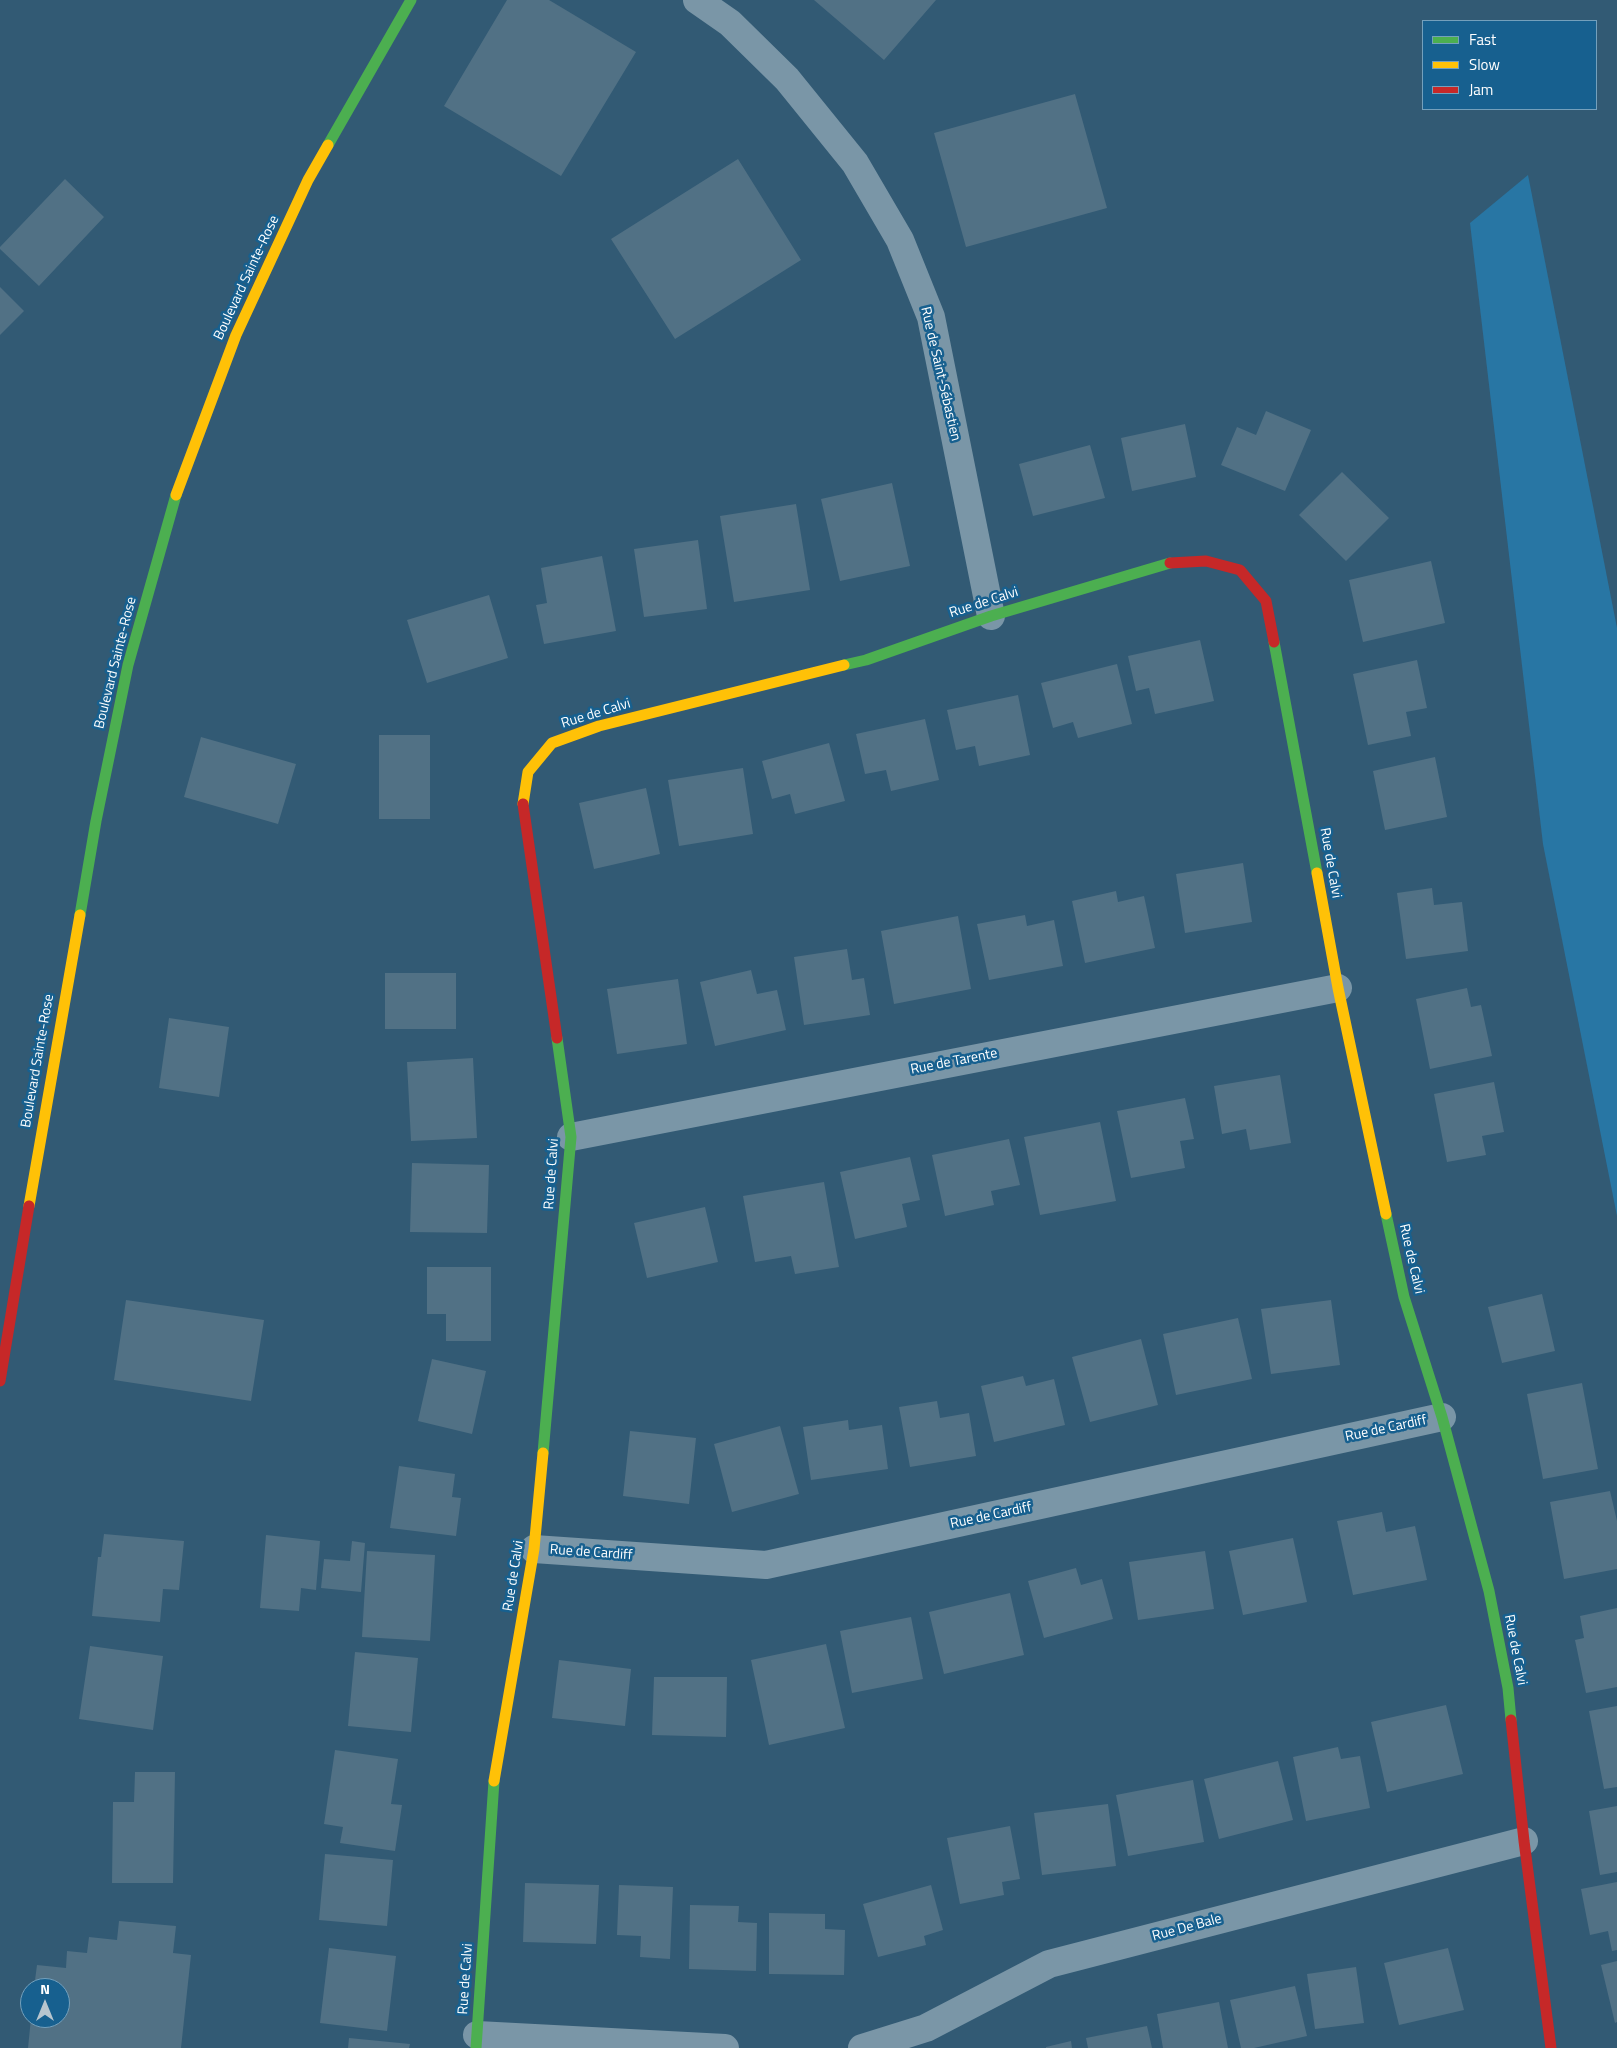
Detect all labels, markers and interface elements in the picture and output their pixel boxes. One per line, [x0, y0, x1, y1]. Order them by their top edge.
legend [1422, 20, 1597, 110]
text: Fast [1469, 28, 1496, 51]
text: Slow [1469, 53, 1500, 76]
text: Jam [1469, 78, 1493, 101]
street label: Boulevard Sainte-Rose [211, 213, 283, 343]
street label: Rue de Saint-Sébastien [916, 305, 964, 443]
street label: Rue de Calvi [947, 584, 1021, 622]
street label: Boulevard Sainte-Rose [92, 595, 140, 731]
street label: Rue de Calvi [559, 696, 633, 732]
street label: Rue de Calvi [1316, 826, 1344, 900]
street label: Boulevard Sainte-Rose [18, 993, 58, 1129]
street label: Rue de Tarente [909, 1045, 999, 1079]
street label: Rue de Calvi [541, 1138, 563, 1210]
street label: Rue de Calvi [1395, 1222, 1427, 1296]
street label: Rue de Cardiff [1344, 1412, 1428, 1446]
street label: Rue de Cardiff [949, 1499, 1033, 1533]
street label: Rue de Calvi [500, 1539, 528, 1613]
street label: Rue de Cardiff [549, 1542, 633, 1564]
street label: Rue de Calvi [1500, 1613, 1530, 1687]
street label: Rue De Bale [1150, 1911, 1224, 1945]
street label: Rue de Calvi [455, 1943, 477, 2015]
north arrow [20, 1978, 70, 2028]
text: N [40, 1978, 50, 1999]

